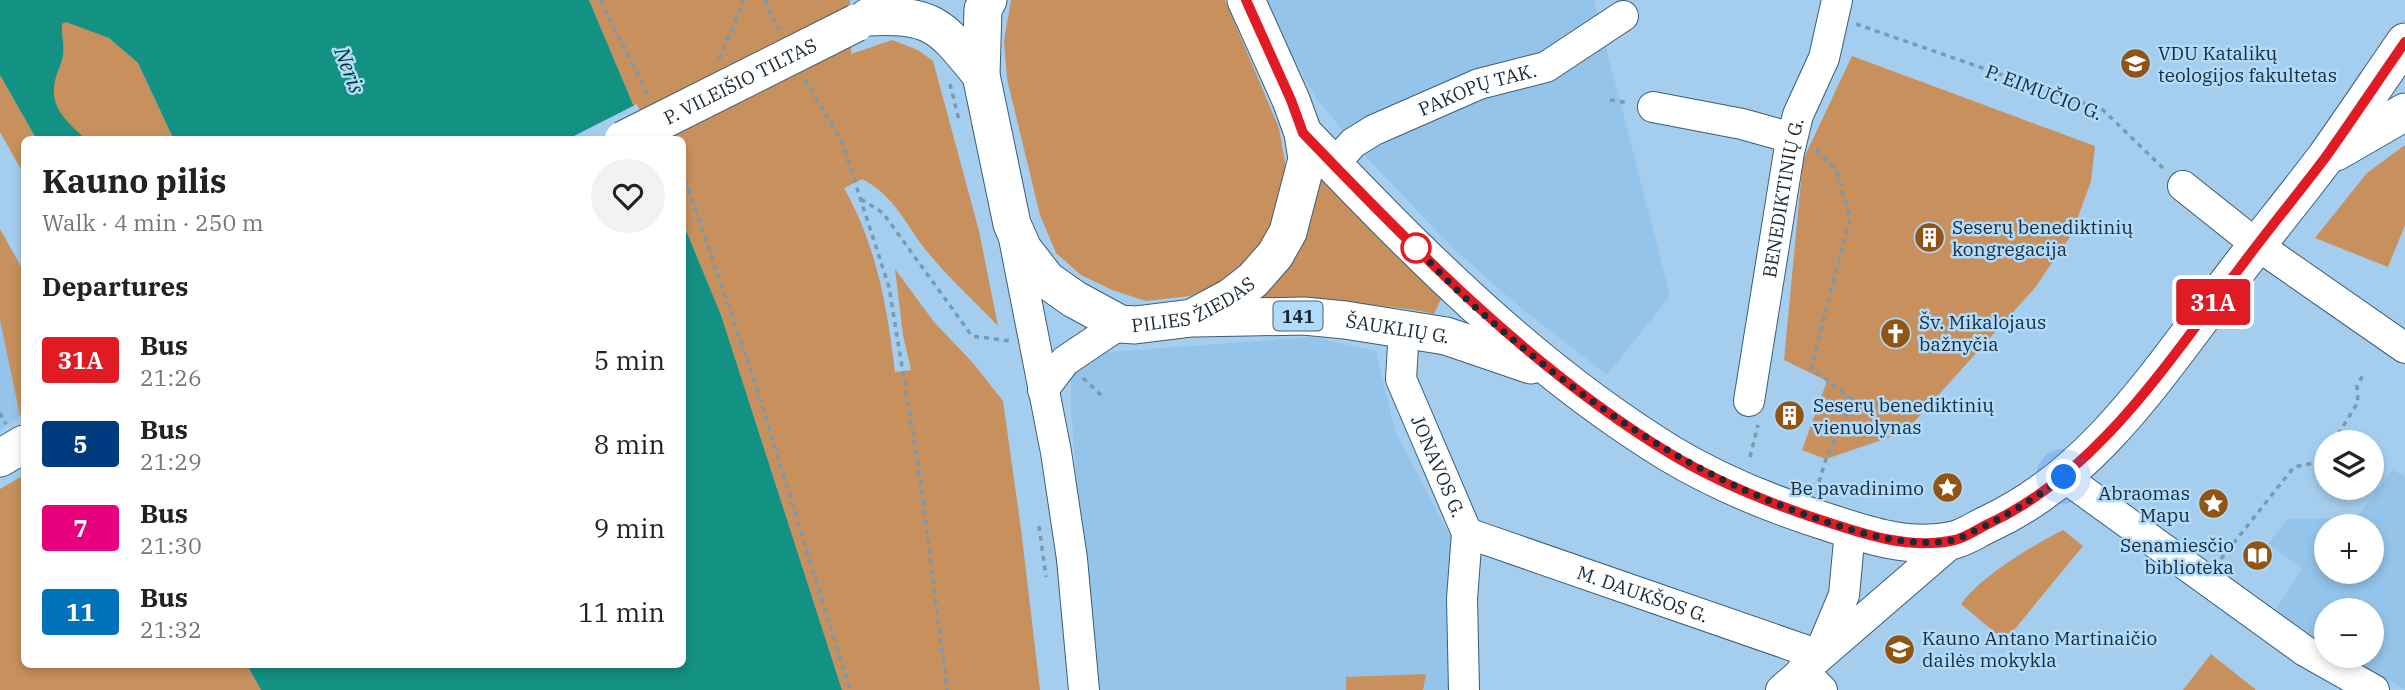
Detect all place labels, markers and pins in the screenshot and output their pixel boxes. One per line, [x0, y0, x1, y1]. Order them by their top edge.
place label: VDU Katalikų teologijos fakultetas [2158, 41, 2337, 87]
school or university icon: VDU Katalikų teologijos fakultetas [2118, 47, 2152, 81]
place label: Seserų benediktinių kongregacija [1952, 215, 2133, 261]
building icon: Seserų benediktinių kongregacija [1912, 221, 1946, 255]
unlabelled marker [1401, 233, 1431, 263]
place label: Šv. Mikalojaus bažnyčia [1919, 310, 2046, 356]
church icon: Šv. Mikalojaus bažnyčia [1879, 316, 1913, 350]
place label: Seserų benediktinių vienuolynas [1813, 393, 1994, 439]
building icon: Seserų benediktinių vienuolynas [1773, 399, 1807, 433]
place icon: Be pavadinimo [1930, 471, 1964, 505]
place label: Be pavadinimo [1790, 476, 1924, 500]
place label: Abraomas Mapu [2098, 481, 2190, 527]
place icon: Abraomas Mapu [2196, 487, 2230, 521]
place label: Senamiesčio biblioteka [2120, 533, 2234, 579]
library icon: Senamiesčio biblioteka [2240, 539, 2274, 573]
place label: Kauno Antano Martinaičio dailės mokykla [1922, 626, 2157, 672]
school or university icon: Kauno Antano Martinaičio dailės mokykla [1882, 632, 1916, 666]

